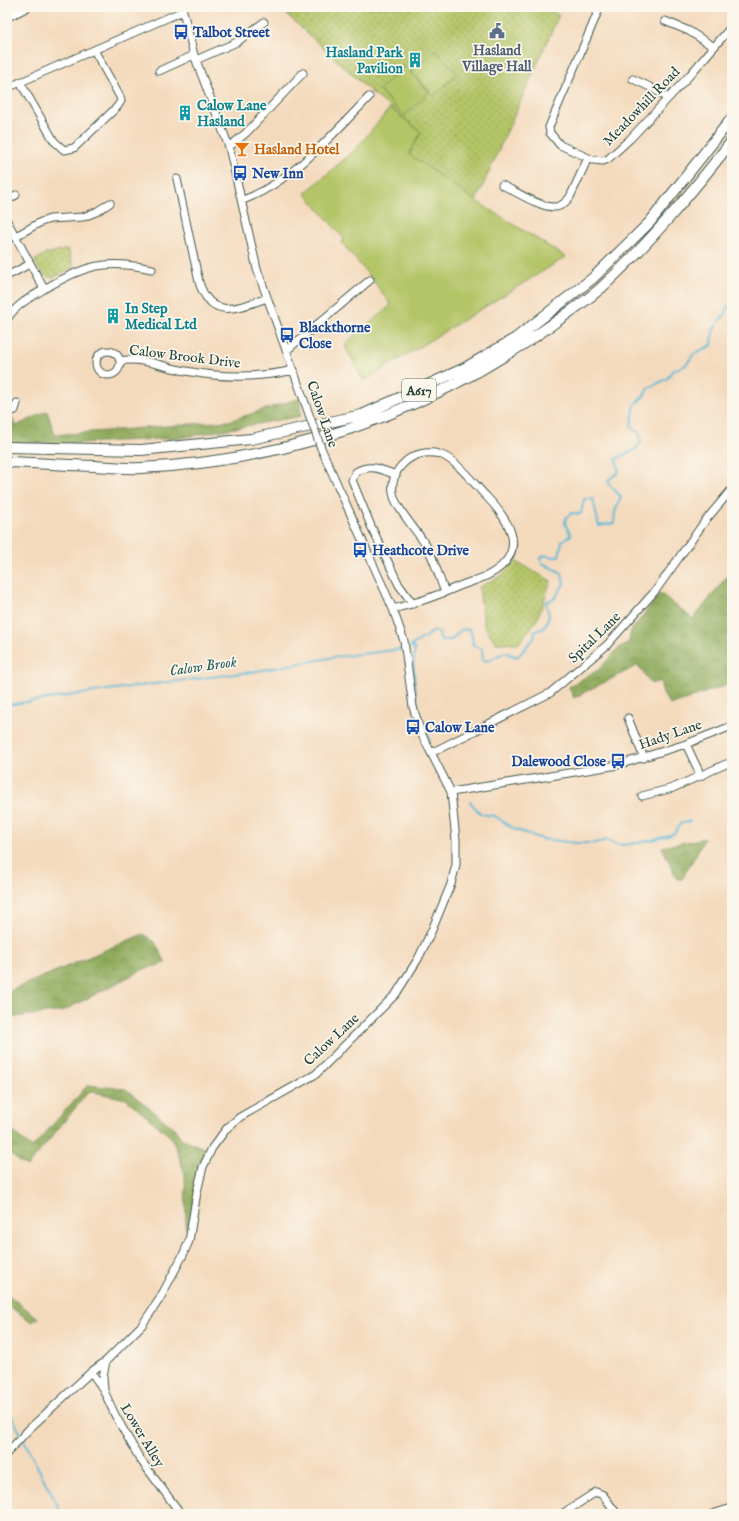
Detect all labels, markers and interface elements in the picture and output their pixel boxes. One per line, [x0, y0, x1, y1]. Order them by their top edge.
public building icon: Hasland Village Hall [488, 22, 506, 40]
bus stop icon: Talbot Street [172, 23, 190, 41]
place label: Talbot Street [192, 24, 270, 42]
place label: Hasland Village Hall [461, 42, 533, 76]
place label: Hasland Park Pavilion [326, 44, 404, 78]
building icon: Hasland Park Pavilion [406, 51, 424, 69]
street label: Meadowhill Road [599, 63, 684, 150]
place label: Calow Lane Hasland [197, 97, 267, 131]
building icon: Calow Lane Hasland [176, 104, 194, 122]
bar icon: Hasland Hotel [233, 140, 251, 158]
place label: Hasland Hotel [254, 141, 340, 159]
bus stop icon: New Inn [231, 164, 249, 182]
place label: New Inn [251, 165, 304, 183]
place label: In Step Medical Ltd [125, 300, 197, 334]
building icon: In Step Medical Ltd [104, 307, 122, 325]
place label: Blackthorne Close [299, 319, 371, 353]
bus stop icon: Blackthorne Close [278, 326, 296, 344]
street label: Calow Brook Drive [128, 341, 242, 373]
street label: Calow Lane [302, 379, 342, 451]
road number: A617 [402, 379, 436, 401]
bus stop icon: Heathcote Drive [351, 541, 369, 559]
place label: Heathcote Drive [372, 542, 470, 560]
street label: Spital Lane [565, 608, 625, 667]
water label: Calow Brook [168, 652, 238, 681]
street label: Hady Lane [637, 716, 705, 754]
bus stop icon: Calow Lane [404, 718, 422, 736]
place label: Calow Lane [425, 719, 495, 737]
bus stop icon: Dalewood Close [609, 752, 627, 770]
place label: Dalewood Close [511, 753, 607, 771]
street label: Calow Lane [300, 1009, 364, 1070]
street label: Lower Alley [116, 1400, 168, 1471]

